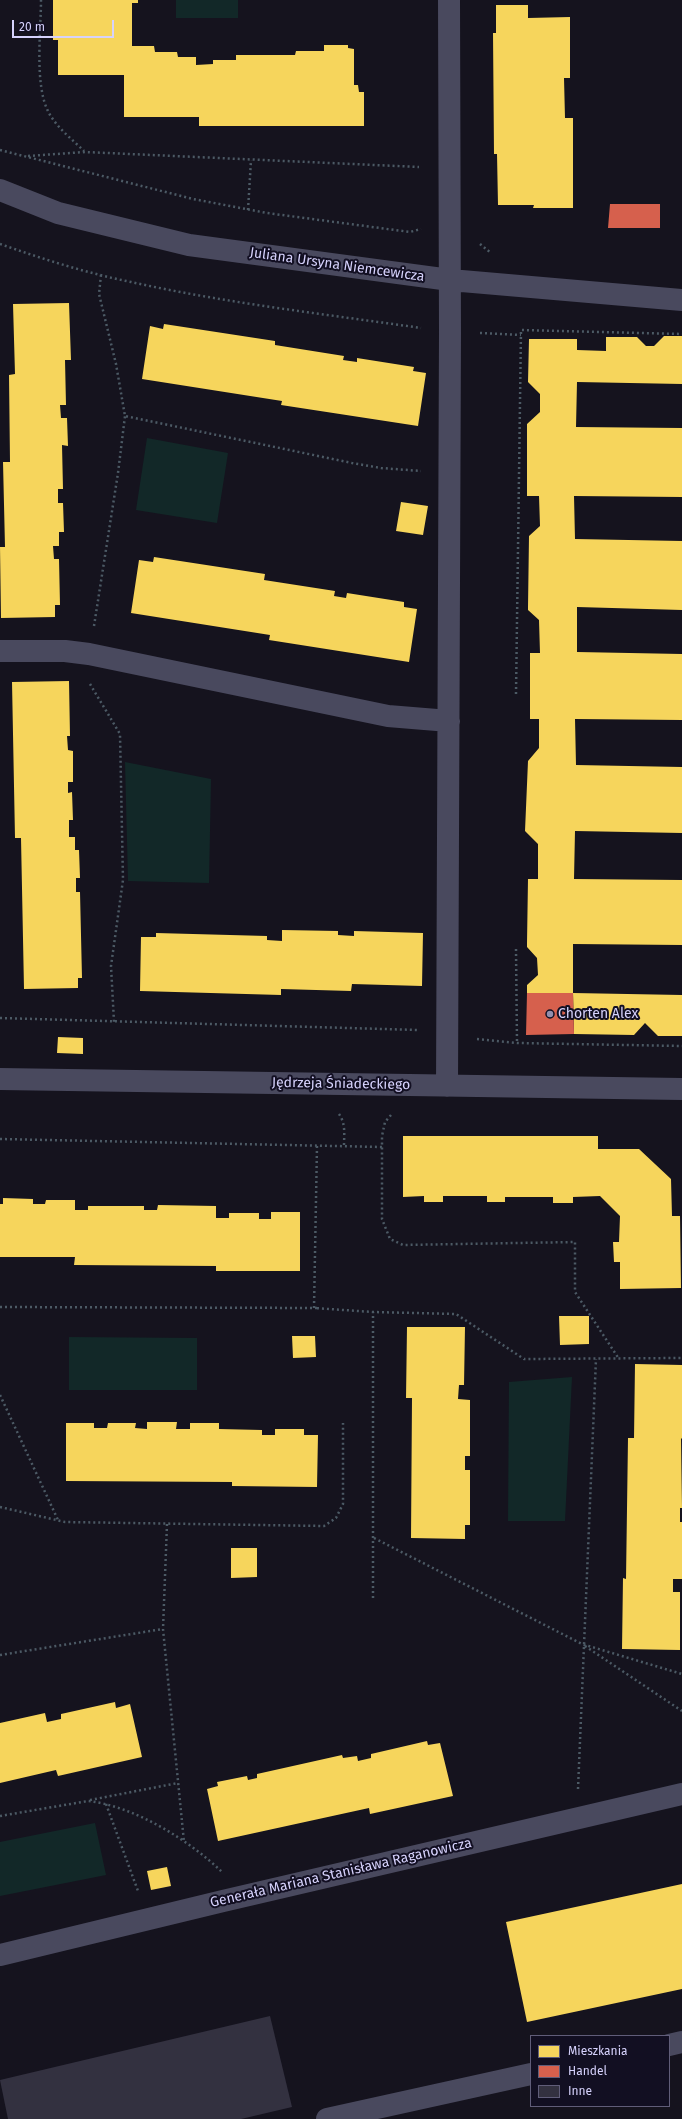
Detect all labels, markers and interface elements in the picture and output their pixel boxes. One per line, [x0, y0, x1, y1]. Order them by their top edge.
scale bar [14, 12, 116, 38]
text: 20 m [19, 20, 45, 34]
street label: Juliana Ursyna Niemcewicza [249, 244, 425, 286]
place label: Chorten Alex [558, 1006, 638, 1022]
marker: Chorten Alex [545, 1009, 555, 1019]
street label: Jędrzeja Śniadeckiego [272, 1074, 410, 1094]
street label: Generała Mariana Stanisława Raganowicza [209, 1835, 473, 1911]
legend [530, 2035, 670, 2107]
text: Mieszkania [568, 2044, 628, 2058]
text: Handel [568, 2064, 607, 2078]
text: Inne [568, 2084, 592, 2098]

